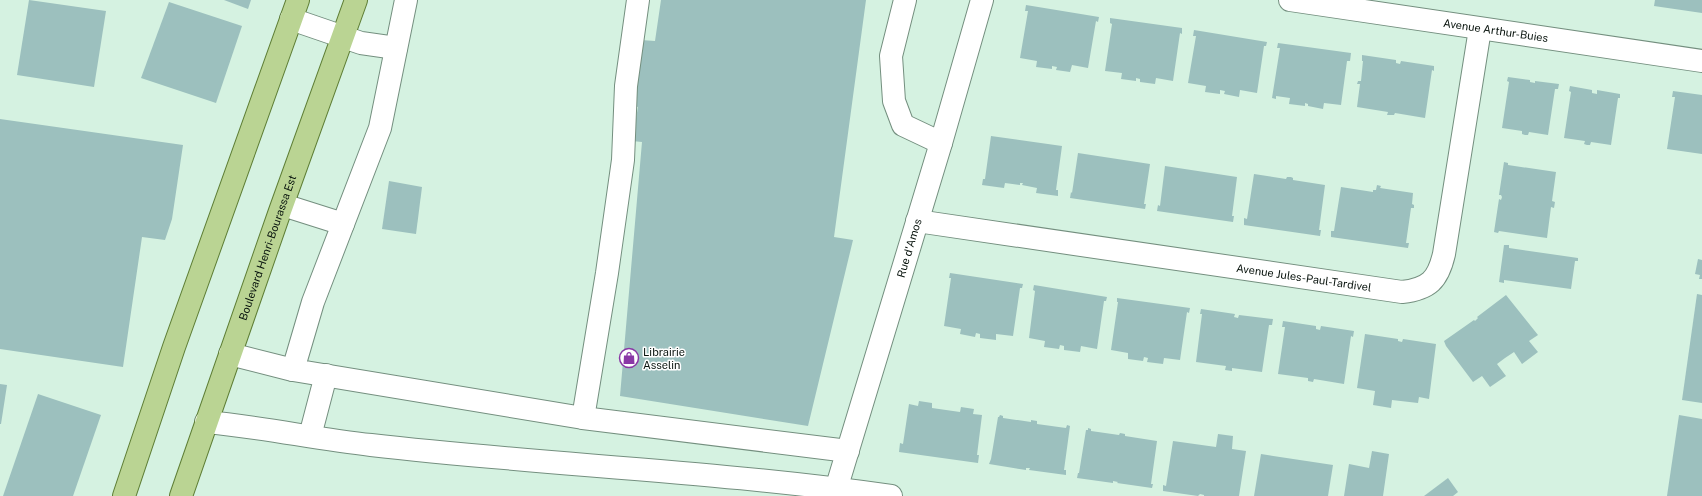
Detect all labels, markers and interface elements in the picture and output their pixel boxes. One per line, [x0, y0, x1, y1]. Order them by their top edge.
street label: Avenue Arthur-Buies [1443, 17, 1549, 44]
street label: Boulevard Henri-Bourassa Est [237, 173, 298, 322]
street label: Rue d'Amos [895, 217, 924, 279]
street label: Avenue Jules-Paul-Tardivel [1235, 262, 1372, 293]
place label: Librairie Asselin [643, 346, 685, 371]
shop icon: Librairie Asselin [618, 347, 640, 369]

